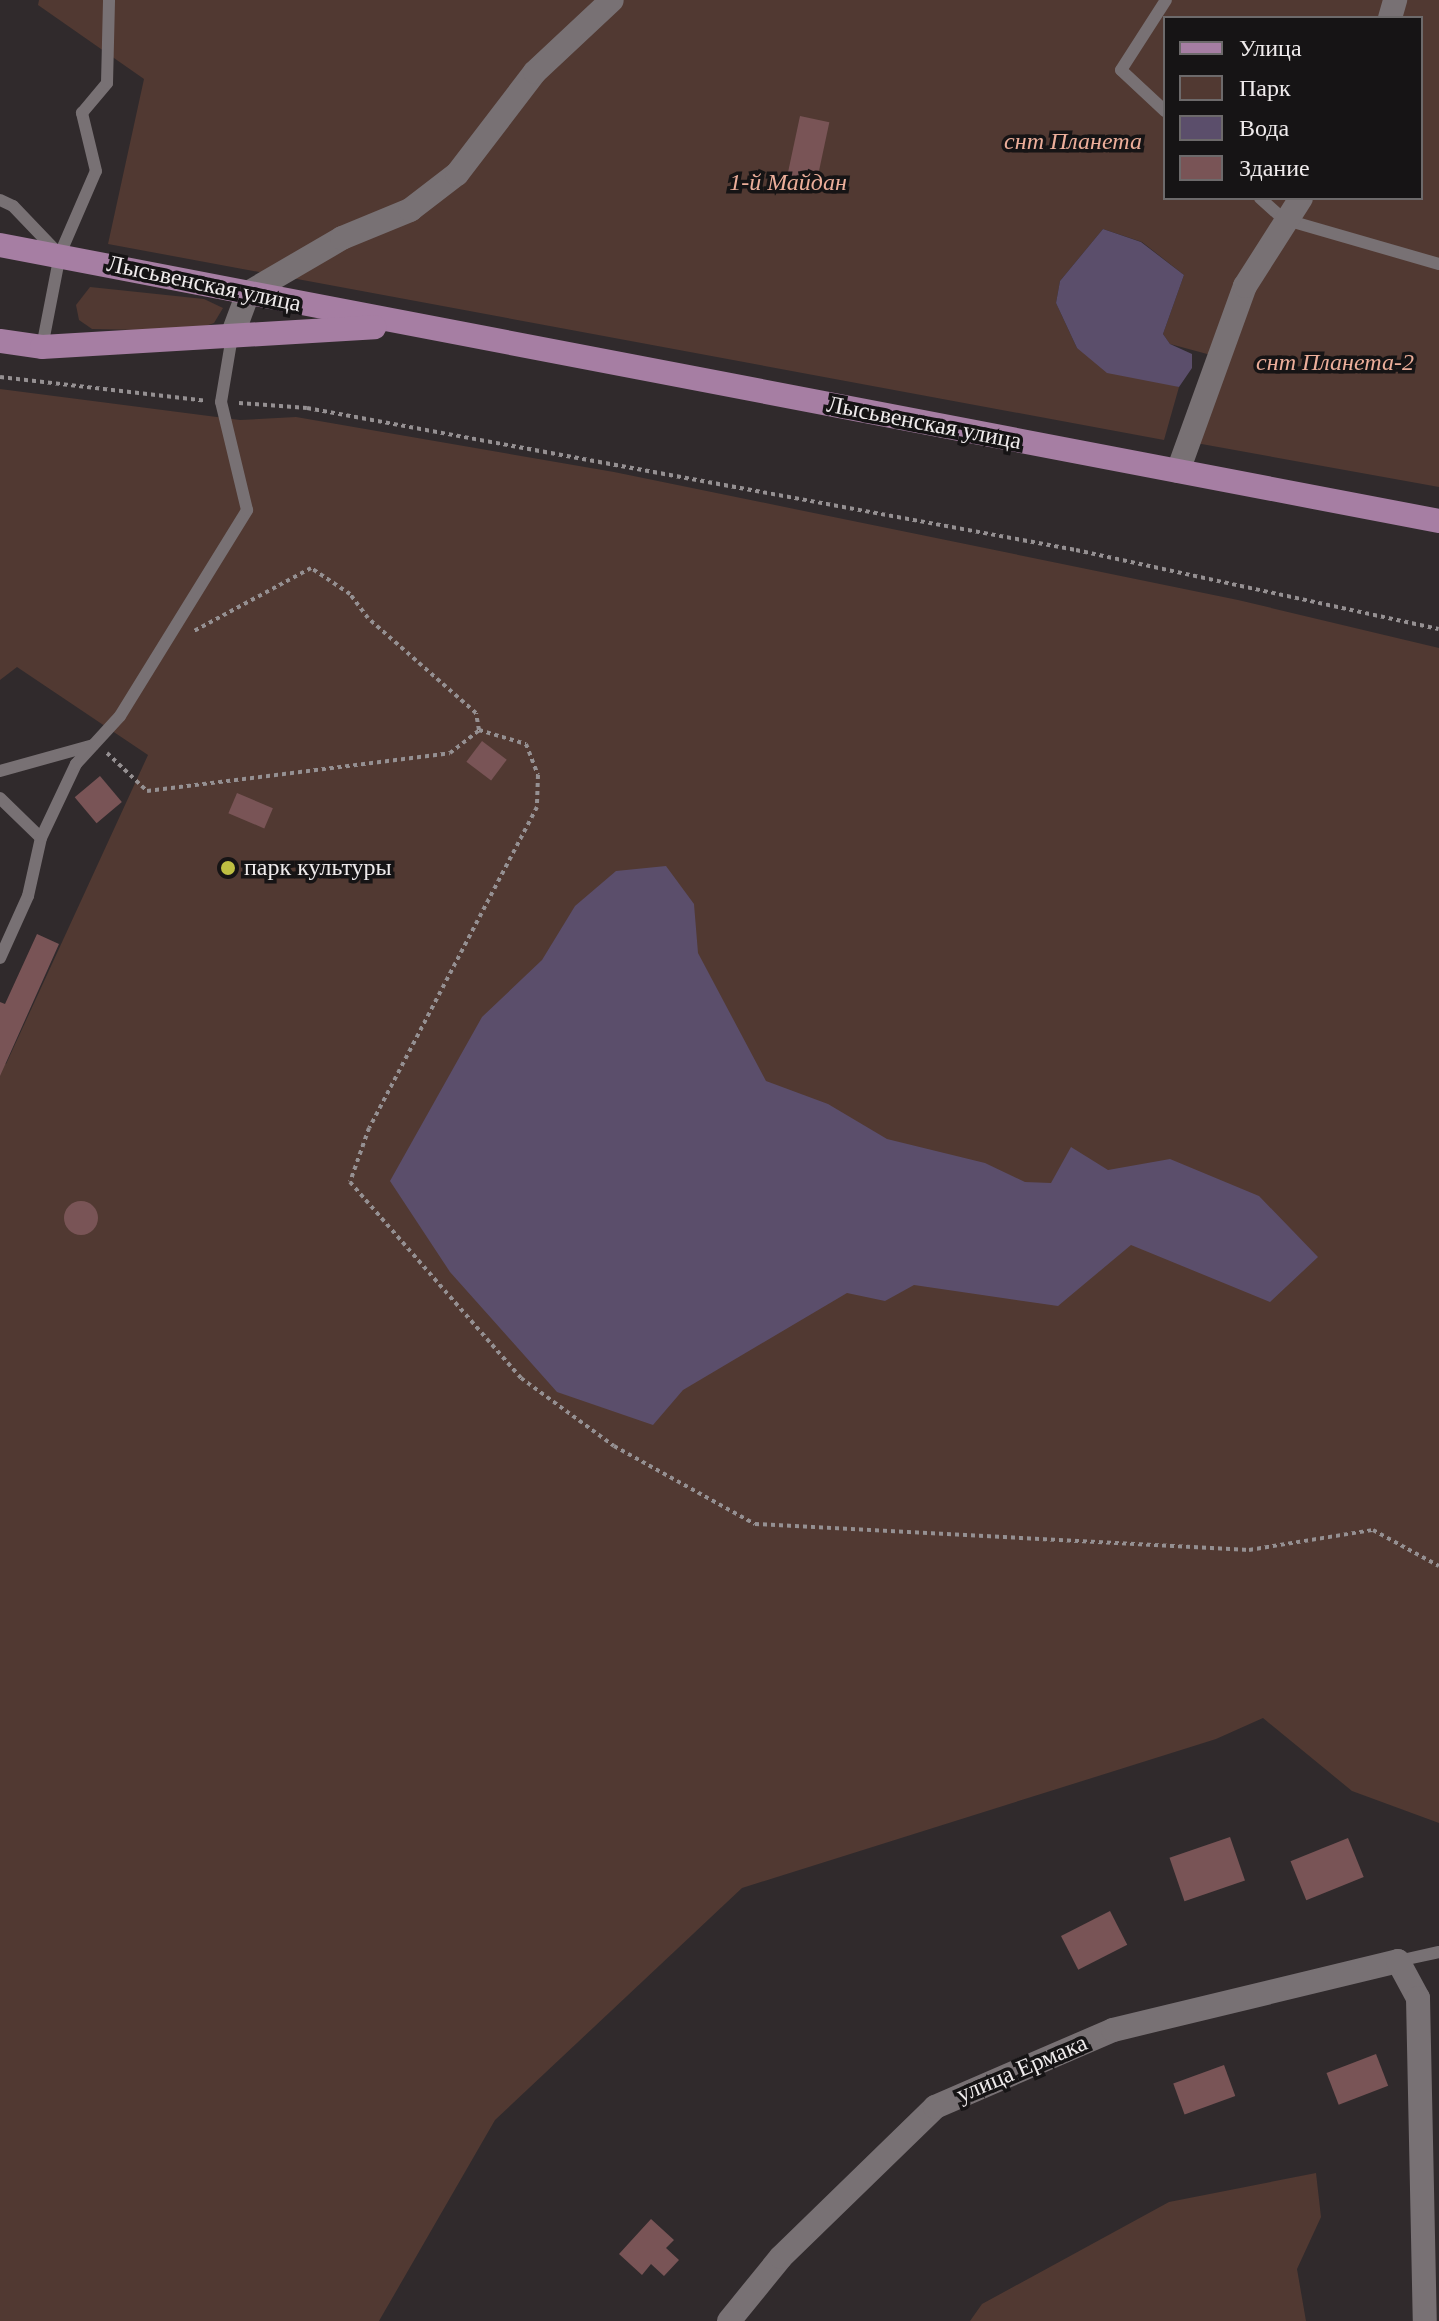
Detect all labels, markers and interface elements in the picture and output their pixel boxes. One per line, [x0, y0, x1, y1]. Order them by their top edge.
legend [1163, 16, 1423, 200]
text: Улица [1239, 35, 1302, 61]
text: Парк [1239, 75, 1291, 101]
text: Вода [1239, 115, 1289, 141]
park label: снт Планета [1004, 128, 1142, 156]
text: Здание [1239, 155, 1310, 181]
park label: 1-й Майдан [729, 169, 847, 197]
street label: Лысьвенская улица [104, 249, 304, 319]
park label: снт Планета-2 [1256, 349, 1414, 377]
street label: Лысьвенская улица [824, 390, 1024, 456]
place label: парк культуры [244, 854, 392, 882]
marker: парк культуры [219, 859, 237, 877]
street label: улица Ермака [952, 2029, 1092, 2109]

